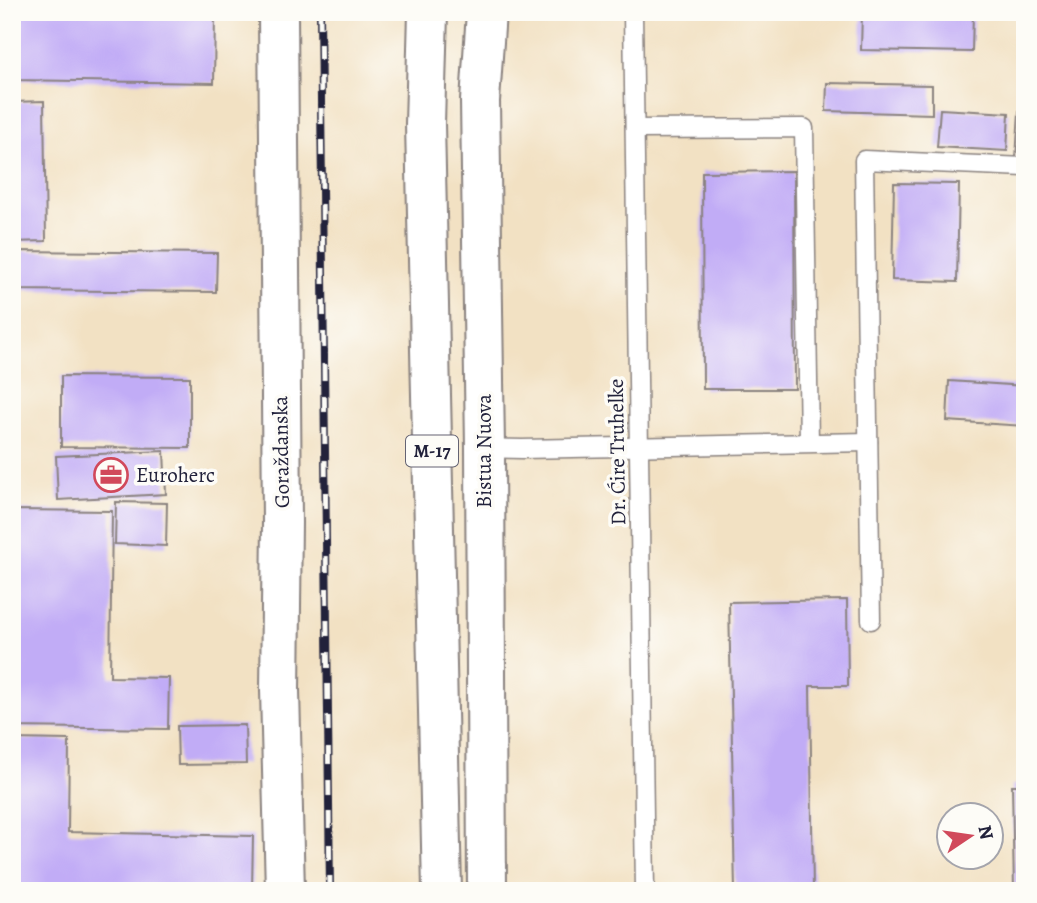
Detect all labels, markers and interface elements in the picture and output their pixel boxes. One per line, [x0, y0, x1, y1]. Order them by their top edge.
street label: Dr. Ćire Truhelke [602, 378, 632, 526]
street label: Bistua Nuova [470, 394, 498, 508]
street label: Goraždanska [266, 395, 296, 508]
road number: M-17 [406, 436, 458, 466]
office icon: Euroherc [92, 456, 130, 494]
place label: Euroherc [136, 461, 215, 489]
north arrow [936, 802, 1006, 872]
text: N [971, 823, 1000, 842]

